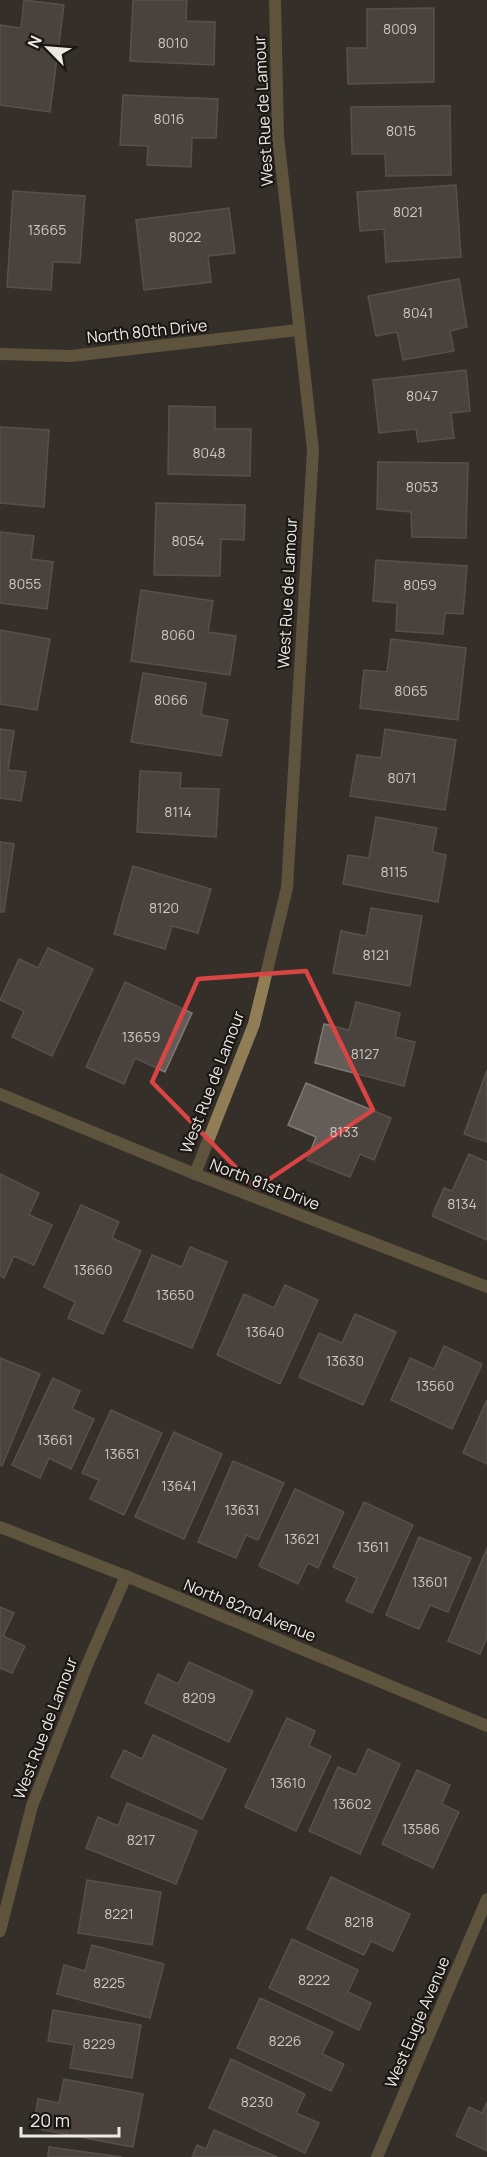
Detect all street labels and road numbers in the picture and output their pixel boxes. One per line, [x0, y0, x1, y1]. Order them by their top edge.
street label: West Rue de Lamour [248, 35, 278, 187]
street label: North 80th Drive [86, 314, 208, 348]
street label: West Rue de Lamour [272, 517, 302, 669]
street label: West Rue de Lamour [175, 1007, 249, 1156]
street label: North 81st Drive [207, 1153, 323, 1215]
street label: North 82nd Avenue [181, 1573, 319, 1647]
street label: West Rue de Lamour [8, 1653, 82, 1802]
street label: West Eugie Avenue [379, 1953, 455, 2091]

